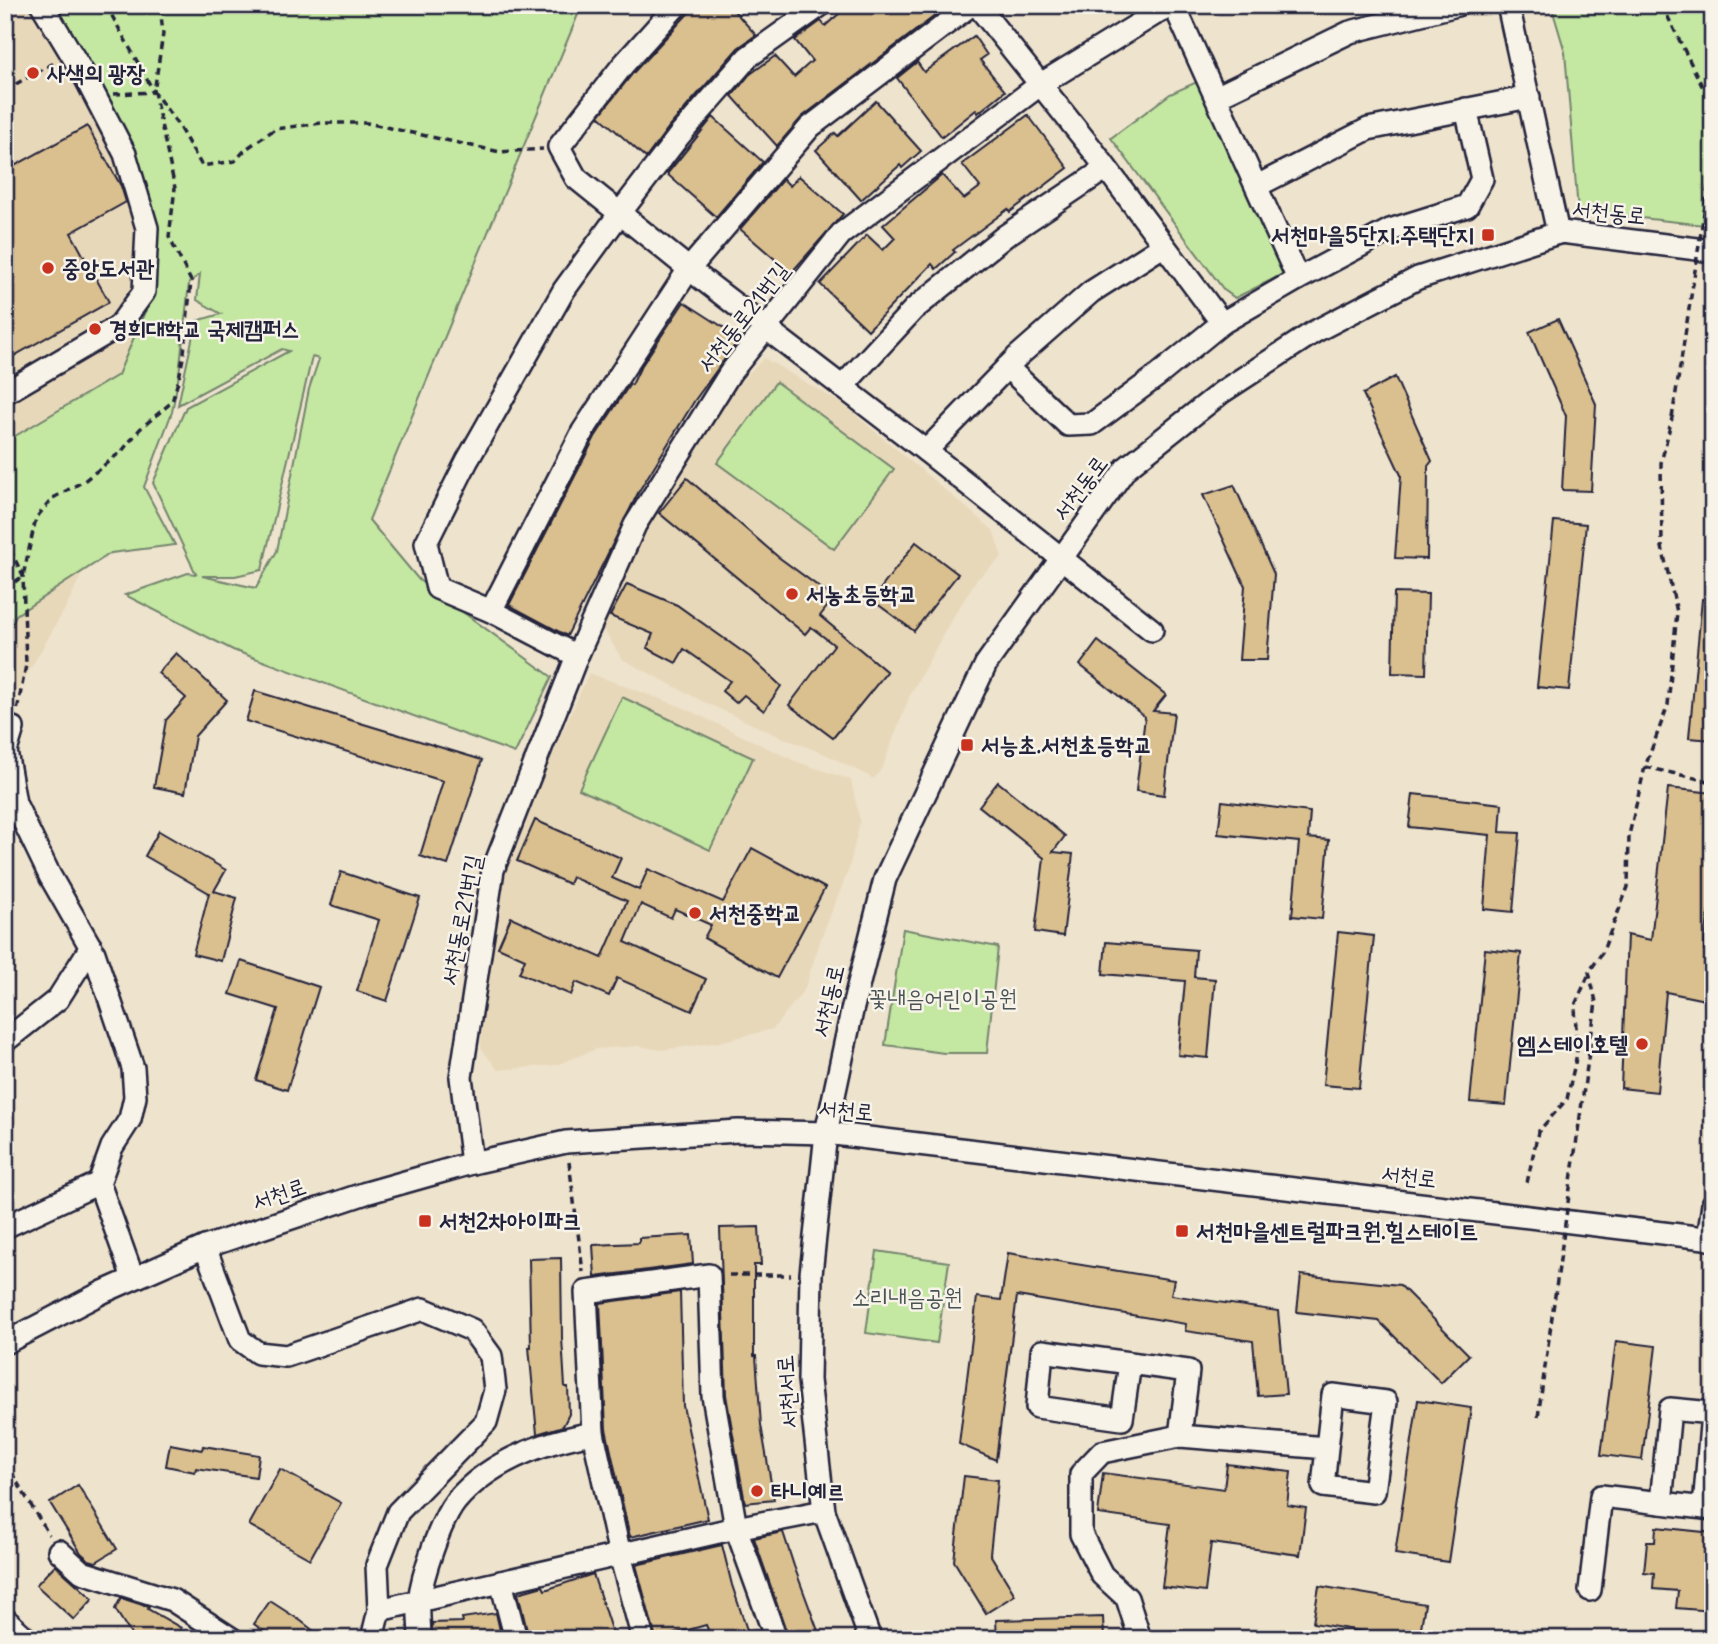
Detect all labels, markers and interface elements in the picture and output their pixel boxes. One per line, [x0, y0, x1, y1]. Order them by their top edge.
place label: 사색의 광장 [46, 58, 146, 87]
marker: 사색의 광장 [25, 65, 41, 81]
street label: 서천동로 [1571, 193, 1647, 230]
place label: 서천마을5단지.주택단지 [1271, 220, 1474, 249]
marker: 서천마을5단지.주택단지 [1480, 227, 1496, 243]
place label: 중앙도서관 [62, 253, 155, 282]
street label: 서천동로21번길 [690, 255, 795, 378]
marker: 중앙도서관 [40, 260, 56, 276]
place label: 경희대학교 국제캠퍼스 [109, 314, 300, 343]
marker: 경희대학교 국제캠퍼스 [87, 321, 103, 337]
street label: 서천동로 [1046, 449, 1113, 526]
place label: 서농초등학교 [806, 579, 917, 608]
marker: 서농초등학교 [784, 586, 800, 602]
place label: 서능초.서천초등학교 [981, 730, 1152, 759]
marker: 서능초.서천초등학교 [959, 737, 975, 753]
street label: 서천동로21번길 [434, 852, 487, 988]
place label: 서천중학교 [709, 898, 802, 927]
marker: 서천중학교 [687, 905, 703, 921]
street label: 서천동로 [805, 962, 850, 1040]
park label: 꽃내음어린이공원 [869, 983, 1017, 1012]
place label: 엠스테이호텔 [1517, 1029, 1628, 1058]
marker: 엠스테이호텔 [1634, 1036, 1650, 1052]
street label: 서천로 [817, 1093, 875, 1126]
street label: 서천로 [1380, 1158, 1438, 1193]
street label: 서천로 [248, 1171, 310, 1216]
place label: 서천2차아이파크 [439, 1206, 581, 1235]
marker: 서천2차아이파크 [417, 1213, 433, 1229]
place label: 서천마을센트럴파크원.힐스테이트 [1196, 1216, 1478, 1245]
marker: 서천마을센트럴파크원.힐스테이트 [1174, 1223, 1190, 1239]
park label: 소리내음공원 [851, 1282, 963, 1311]
street label: 서천서로 [769, 1354, 804, 1430]
place label: 타니예르 [771, 1476, 845, 1505]
marker: 타니예르 [749, 1483, 765, 1499]

